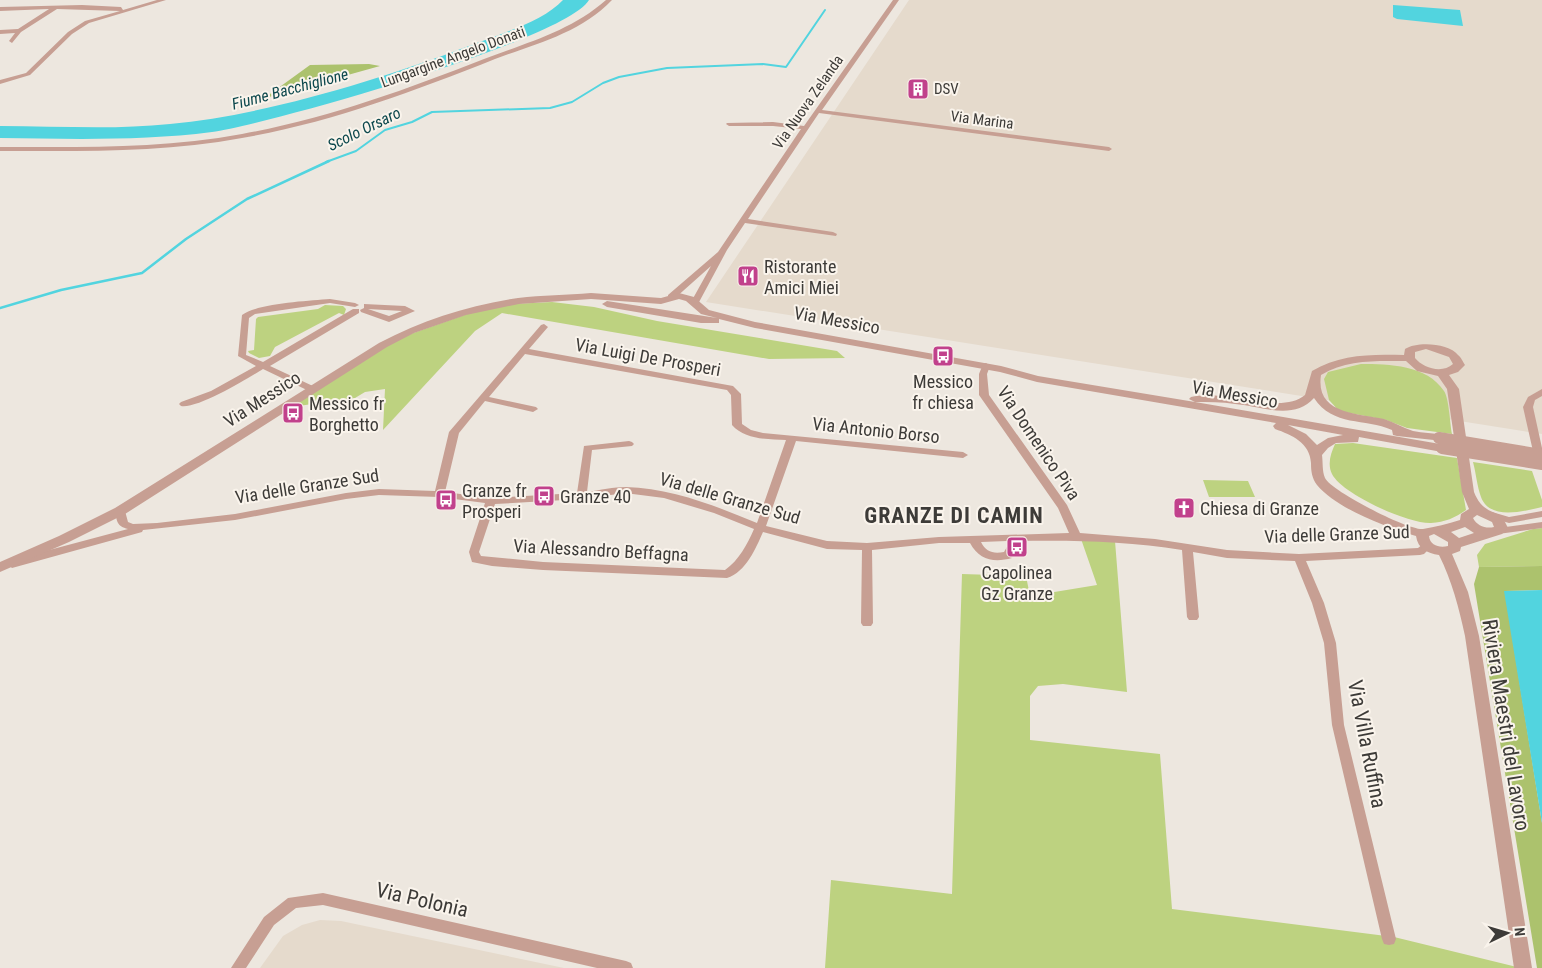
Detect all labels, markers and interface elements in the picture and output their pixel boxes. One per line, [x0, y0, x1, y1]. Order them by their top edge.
street label: Lungargine Angelo Donati [378, 23, 528, 91]
street label: Via Nuova Zelanda [769, 52, 847, 152]
water label: Fiume Bacchiglione [230, 64, 350, 114]
building icon: DSV [906, 77, 930, 101]
place label: DSV [934, 80, 959, 98]
water label: Scolo Orsaro [324, 103, 404, 155]
street label: Via Marina [949, 107, 1015, 133]
place label: Ristorante Amici Miei [764, 256, 839, 298]
restaurant icon: Ristorante Amici Miei [736, 264, 760, 288]
street label: Via Messico [792, 302, 882, 338]
street label: Via Luigi De Prosperi [574, 334, 722, 380]
bus stop icon: Messico fr chiesa [931, 344, 955, 368]
street label: Via Messico [220, 367, 304, 431]
place label: Messico fr chiesa [912, 371, 974, 413]
street label: Via Messico [1190, 376, 1280, 412]
street label: Via Domenico Piva [993, 382, 1085, 504]
place label: Messico fr Borghetto [309, 393, 385, 435]
bus stop icon: Messico fr Borghetto [281, 401, 305, 425]
street label: Via Antonio Borso [811, 413, 941, 447]
street label: Via delle Granze Sud [233, 464, 381, 508]
street label: Via delle Granze Sud [657, 468, 803, 528]
place label: Granze fr Prosperi [462, 480, 527, 522]
bus stop icon: Granze 40 [532, 484, 556, 508]
place label: Granze 40 [560, 486, 631, 507]
bus stop icon: Granze fr Prosperi [434, 488, 458, 512]
church icon: Chiesa di Granze [1172, 496, 1196, 520]
place label: Chiesa di Granze [1200, 498, 1319, 519]
district label: GRANZE DI CAMIN [864, 503, 1044, 528]
street label: Via delle Granze Sud [1264, 521, 1410, 547]
street label: Via Alessandro Beffagna [513, 535, 689, 565]
bus stop icon: Capolinea Gz Granze [1005, 535, 1029, 559]
place label: Capolinea Gz Granze [981, 562, 1053, 604]
street label: Riviera Maestri del Lavoro [1477, 617, 1535, 833]
street label: Via Villa Ruffina [1343, 678, 1391, 810]
street label: Via Polonia [374, 878, 470, 922]
north arrow [1482, 908, 1532, 958]
text: N [1512, 927, 1528, 937]

